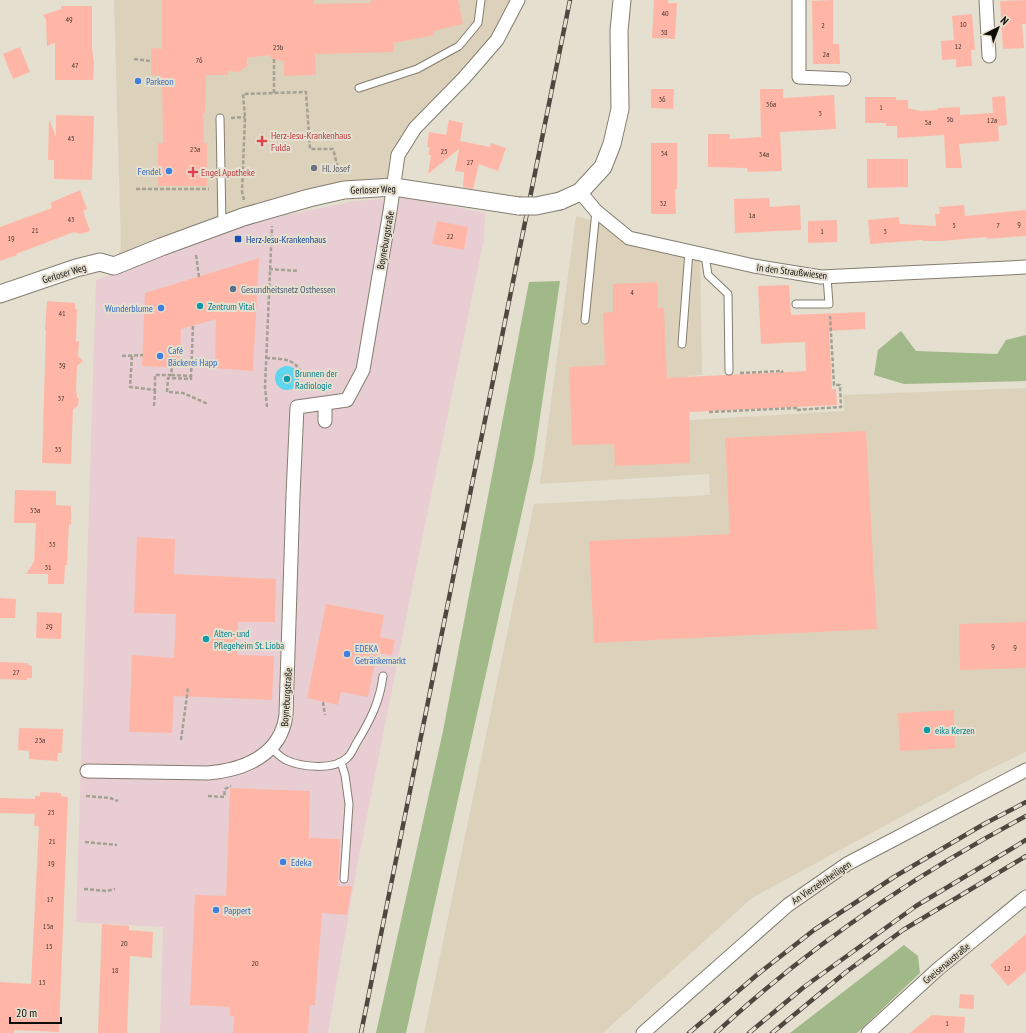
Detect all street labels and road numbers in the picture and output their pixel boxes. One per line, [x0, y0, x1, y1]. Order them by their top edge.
street label: Gerloser Weg [350, 182, 396, 197]
street label: Boyneburgstraße [374, 210, 397, 270]
street label: Gerloser Weg [41, 261, 88, 286]
street label: In den Straußwiesen [756, 261, 828, 282]
street label: Boyneburgstraße [278, 667, 295, 727]
street label: An Vierzehnheiligen [789, 858, 854, 907]
street label: Gneisenaustraße [920, 940, 973, 987]

